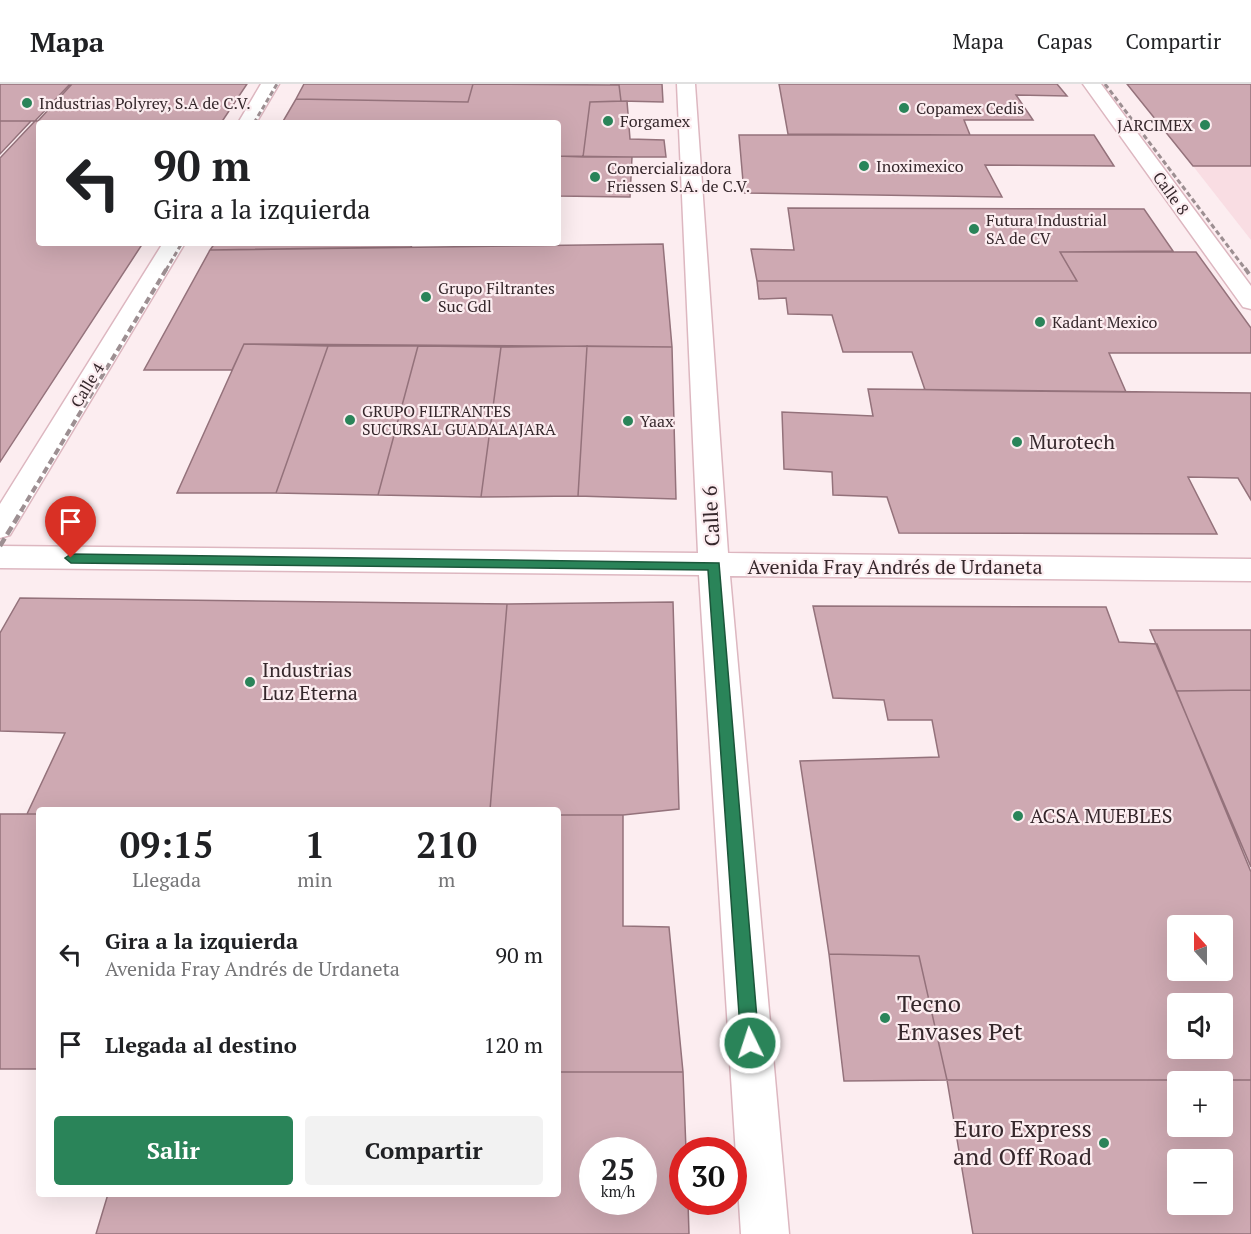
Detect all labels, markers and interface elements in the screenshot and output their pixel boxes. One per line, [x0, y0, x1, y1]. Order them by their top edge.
text: Mapa [30, 23, 104, 60]
text: Mapa [952, 27, 1004, 55]
text: Capas [1037, 27, 1093, 55]
text: Compartir [1126, 27, 1221, 55]
place label: Industrias Polyrey, S.A de C.V. [39, 92, 251, 114]
marker: Industrias Polyrey, S.A de C.V. [20, 96, 34, 110]
place label: Copamex Cedis [916, 97, 1024, 119]
marker: Copamex Cedis [897, 101, 911, 115]
place label: Forgamex [620, 110, 691, 132]
marker: Forgamex [601, 114, 615, 128]
place label: JARCIMEX [1117, 114, 1193, 136]
marker: JARCIMEX [1198, 118, 1212, 132]
text: 90 m [153, 137, 251, 193]
icon: left [54, 144, 132, 222]
place label: Inoximexico [876, 155, 964, 177]
place label: Comercializadora Friessen S.A. de C.V. [607, 157, 750, 197]
marker: Inoximexico [857, 159, 871, 173]
street label: Calle 8 [1148, 167, 1194, 219]
marker: Comercializadora Friessen S.A. de C.V. [588, 170, 602, 184]
text: Gira a la izquierda [153, 191, 371, 227]
place label: Futura Industrial SA de CV [986, 209, 1107, 249]
marker: Futura Industrial SA de CV [967, 222, 981, 236]
place label: Grupo Filtrantes Suc Gdl [438, 277, 555, 317]
marker: Grupo Filtrantes Suc Gdl [419, 290, 433, 304]
place label: Kadant Mexico [1052, 311, 1158, 333]
marker: Kadant Mexico [1033, 315, 1047, 329]
street label: Calle 4 [65, 358, 109, 411]
place label: GRUPO FILTRANTES SUCURSAL GUADALAJARA [362, 400, 556, 440]
place label: Yaax [640, 410, 674, 432]
marker: GRUPO FILTRANTES SUCURSAL GUADALAJARA [343, 413, 357, 427]
marker: Yaax [621, 414, 635, 428]
place label: Murotech [1029, 428, 1115, 455]
marker: Murotech [1010, 435, 1024, 449]
street label: Calle 6 [695, 485, 726, 547]
pin [45, 496, 96, 558]
icon: arrive [54, 505, 87, 538]
street label: Avenida Fray Andrés de Urdaneta [748, 553, 1042, 580]
place label: Industrias Luz Eterna [262, 656, 358, 706]
marker: Industrias Luz Eterna [243, 675, 257, 689]
place label: ACSA MUEBLES [1030, 802, 1172, 829]
marker: ACSA MUEBLES [1011, 809, 1025, 823]
text: 09:15 [120, 821, 213, 868]
text: 1 [305, 821, 325, 868]
text: 210 [416, 821, 477, 868]
text: Llegada [132, 866, 201, 893]
text: min [297, 866, 332, 893]
text: m [438, 866, 455, 893]
north arrow [1167, 915, 1233, 981]
map controls [1167, 915, 1233, 1215]
text: Gira a la izquierda [105, 926, 298, 955]
icon: left [54, 938, 87, 971]
text: 90 m [495, 940, 543, 969]
text: Avenida Fray Andrés de Urdaneta [105, 955, 400, 982]
place label: Tecno Envases Pet [897, 987, 1023, 1047]
button: sound [1167, 993, 1233, 1059]
position arrow [718, 1011, 782, 1075]
marker: Tecno Envases Pet [878, 1011, 892, 1025]
icon: arrive [54, 1028, 87, 1061]
text: Llegada al destino [105, 1030, 297, 1059]
text: 120 m [483, 1030, 543, 1059]
button: + [1167, 1071, 1233, 1137]
place label: Euro Express and Off Road [953, 1112, 1092, 1172]
button: Salir [54, 1116, 293, 1185]
button: Compartir [305, 1116, 543, 1185]
marker: Euro Express and Off Road [1097, 1136, 1111, 1150]
speed limit sign: 30 [669, 1137, 747, 1215]
text: 25 [601, 1149, 635, 1189]
button: − [1167, 1149, 1233, 1215]
text: km/h [601, 1181, 635, 1201]

